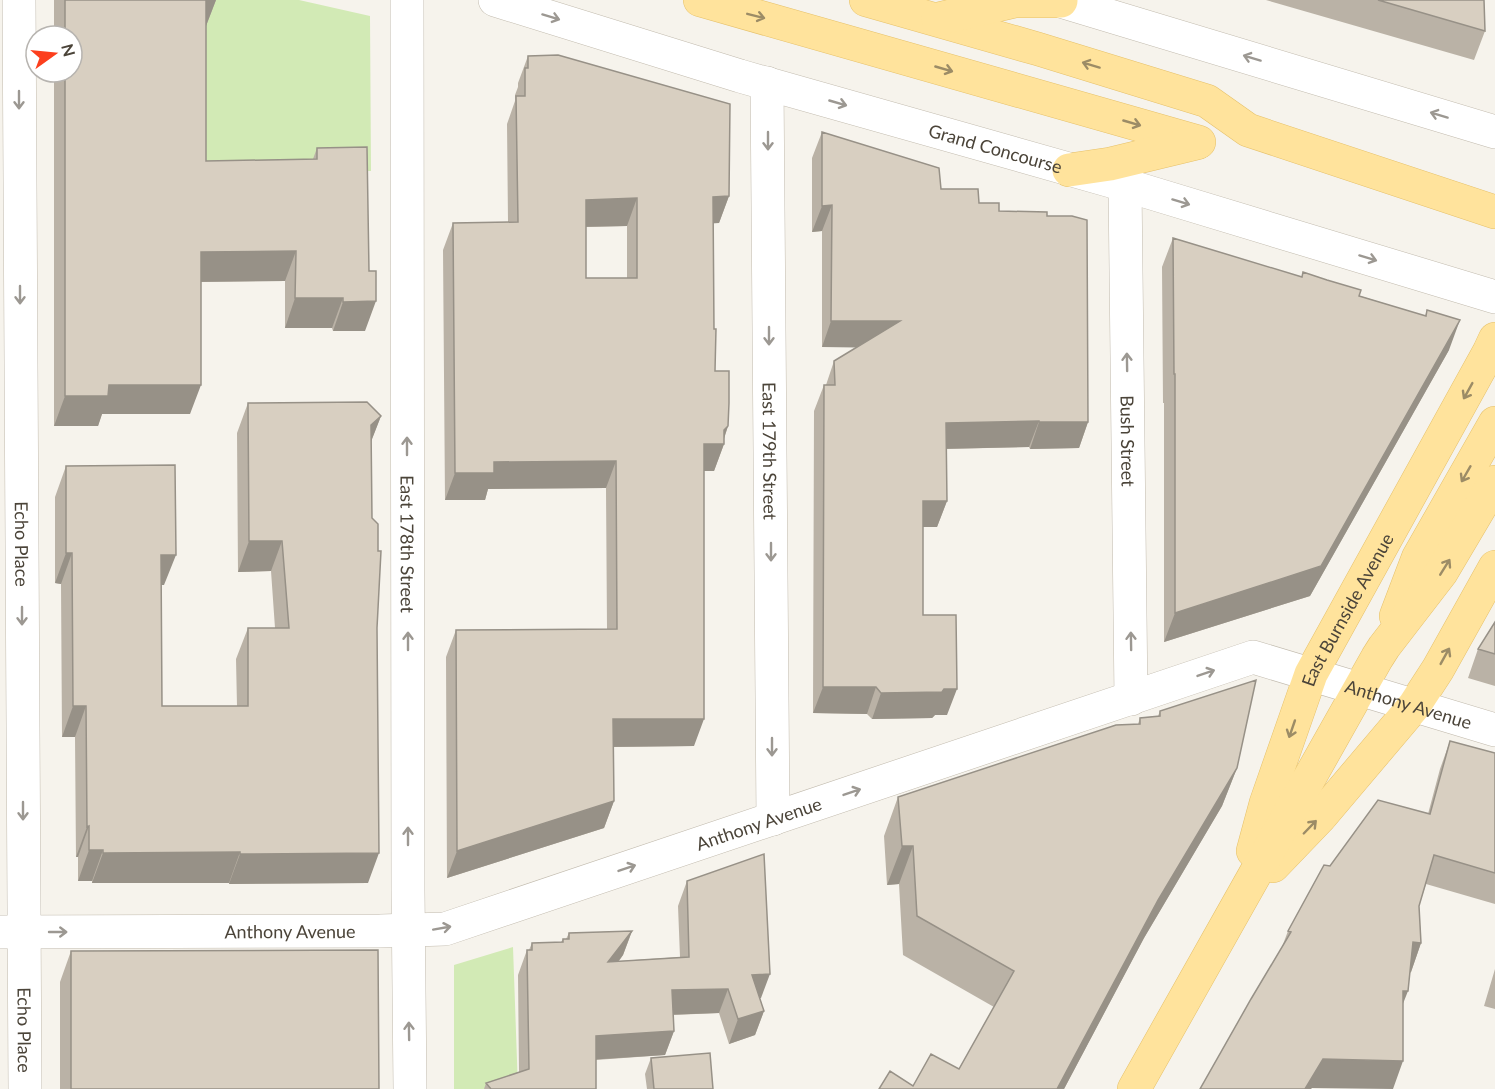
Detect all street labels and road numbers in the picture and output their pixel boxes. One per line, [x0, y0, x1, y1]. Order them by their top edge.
street label: Grand Concourse [926, 119, 1065, 178]
street label: East 179th Street [758, 382, 782, 521]
street label: Bush Street [1116, 395, 1140, 487]
street label: East 178th Street [397, 475, 419, 614]
street label: Echo Place [11, 501, 33, 587]
street label: East Burnside Avenue [1297, 529, 1398, 689]
street label: Anthony Avenue [1343, 674, 1474, 733]
street label: Anthony Avenue [693, 792, 824, 855]
street label: Anthony Avenue [224, 920, 356, 942]
street label: Echo Place [13, 987, 36, 1073]

